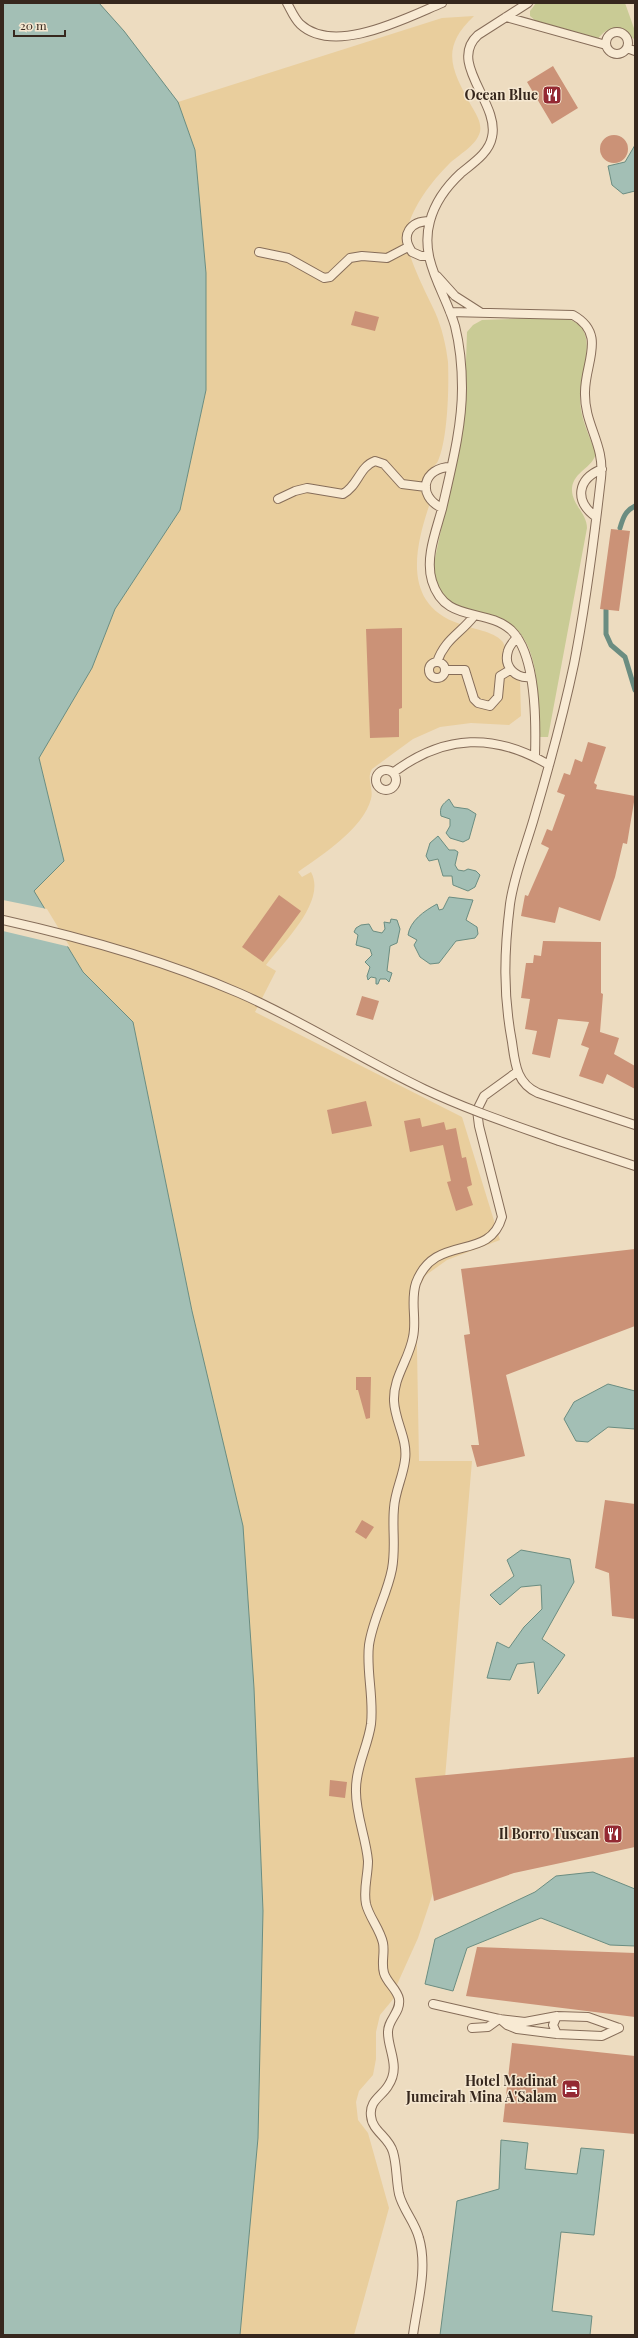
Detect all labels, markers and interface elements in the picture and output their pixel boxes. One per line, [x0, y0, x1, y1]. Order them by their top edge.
scale bar [14, 12, 65, 38]
text: 20 m [20, 17, 47, 33]
restaurant icon: Ocean Blue [541, 84, 563, 106]
place label: Ocean Blue [465, 85, 538, 104]
restaurant icon: Il Borro Tuscan [602, 1823, 624, 1845]
place label: Il Borro Tuscan [499, 1824, 599, 1843]
place label: Hotel Madinat Jumeirah Mina A'Salam [405, 2071, 557, 2106]
hotel icon: Hotel Madinat Jumeirah Mina A'Salam [560, 2078, 582, 2100]

